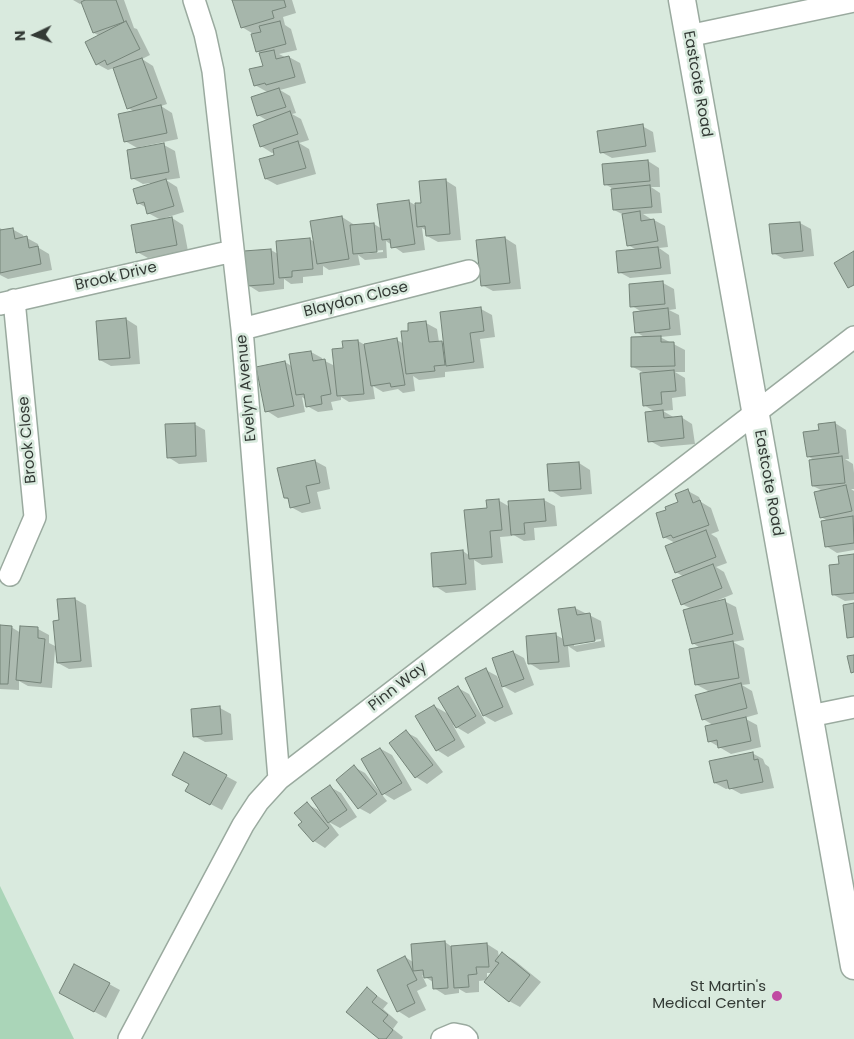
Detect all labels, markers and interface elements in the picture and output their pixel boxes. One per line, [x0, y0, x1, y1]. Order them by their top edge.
north arrow [10, 10, 60, 60]
street label: Eastcote Road [679, 29, 715, 139]
text: N [10, 30, 30, 42]
street label: Brook Drive [73, 259, 159, 295]
street label: Blaydon Close [302, 278, 410, 322]
street label: Evelyn Avenue [233, 334, 261, 442]
street label: Brook Close [15, 396, 41, 484]
street label: Eastcote Road [750, 428, 786, 538]
street label: Pinn Way [365, 659, 431, 715]
place label: St Martin's Medical Center [652, 978, 766, 1013]
marker: St Martin's Medical Center [770, 989, 784, 1003]

